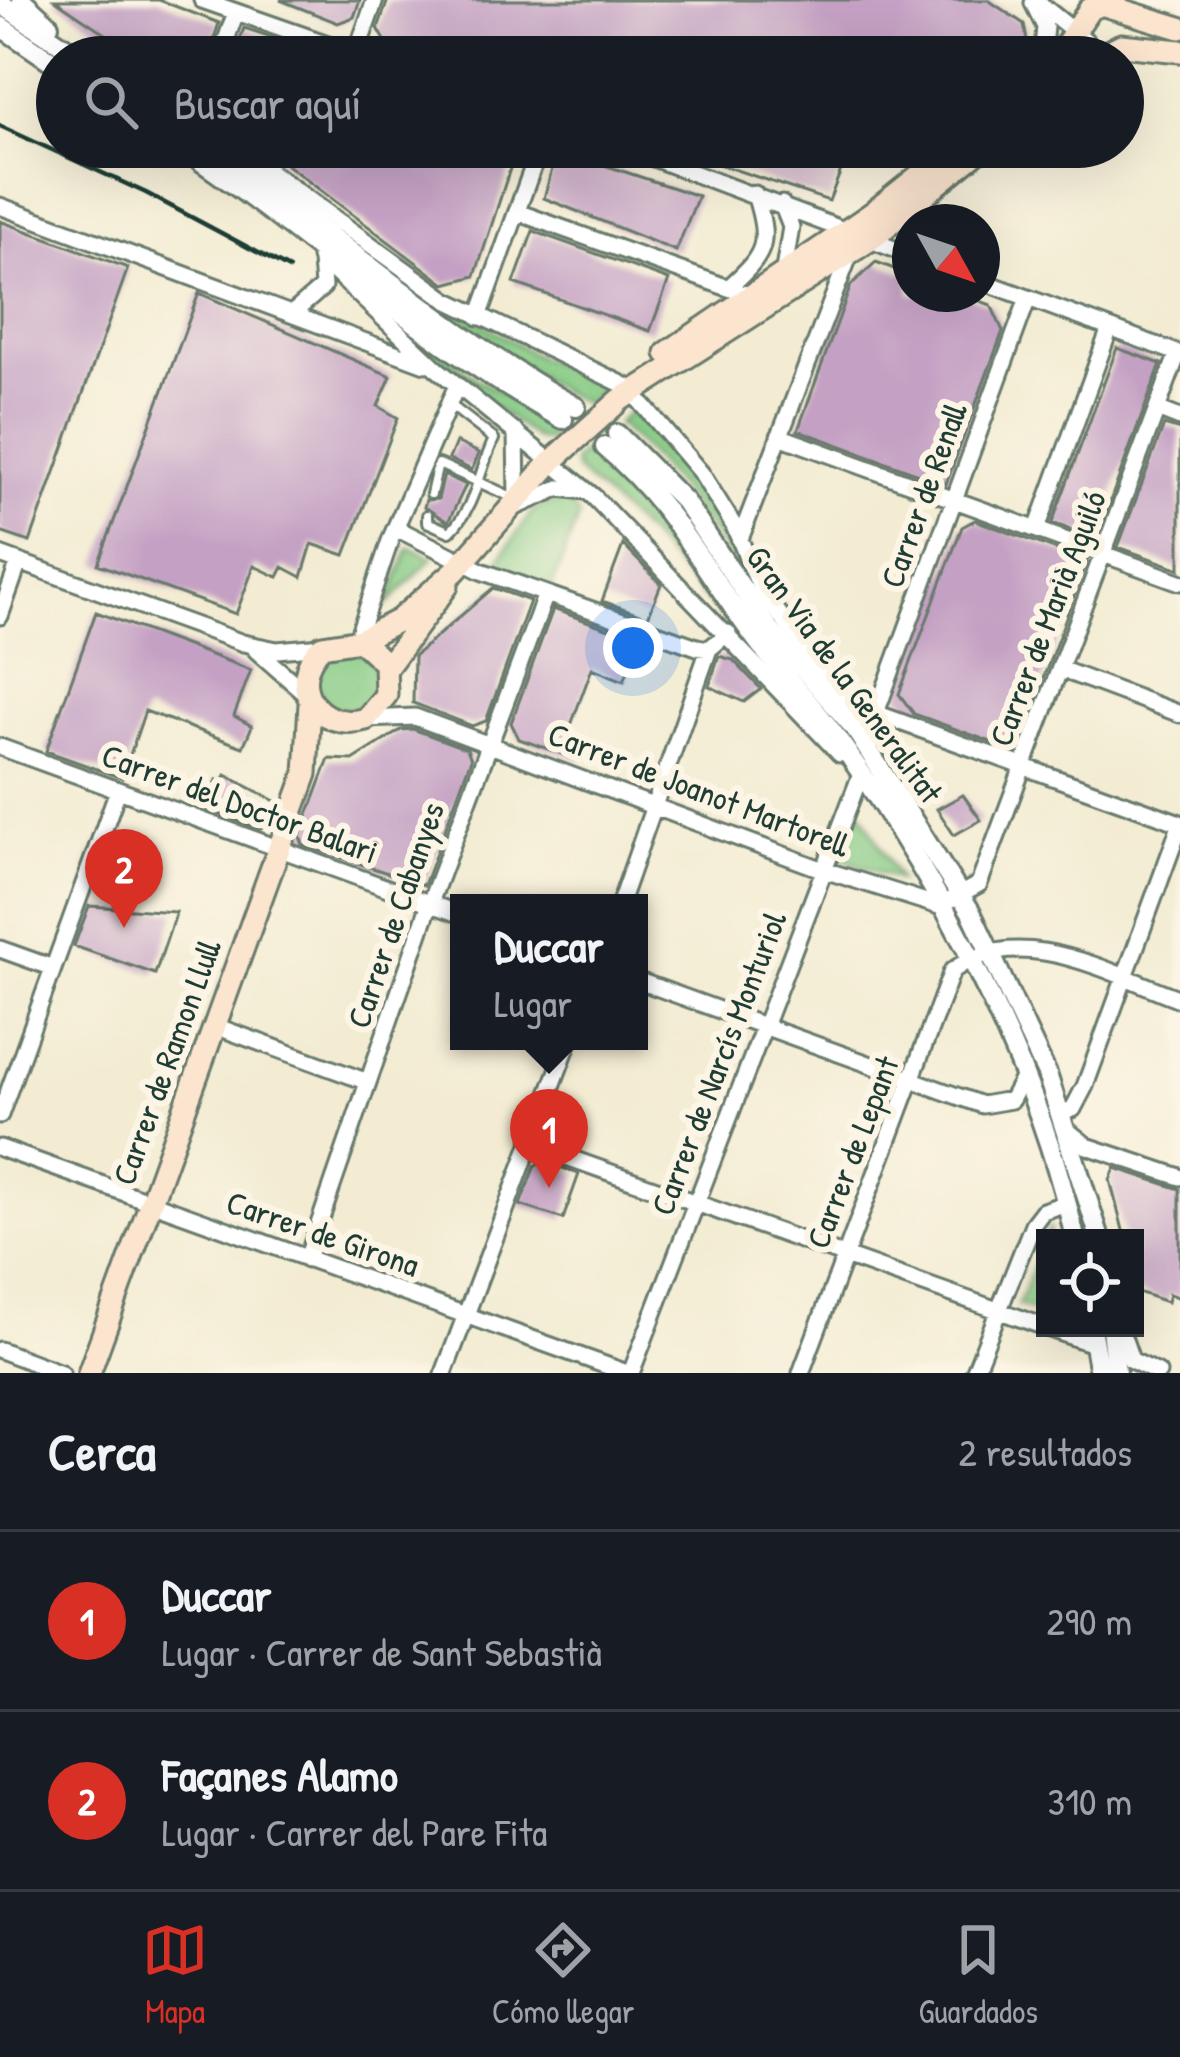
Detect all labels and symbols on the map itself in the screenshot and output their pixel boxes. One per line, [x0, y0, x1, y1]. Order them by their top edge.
north arrow [892, 204, 1000, 312]
street label: Carrer de Renall [869, 396, 977, 594]
street label: Carrer de Marià Aguiló [978, 484, 1117, 752]
street label: Gran Via de la Generalitat [737, 537, 954, 812]
your location [603, 618, 663, 678]
street label: Carrer de Joanot Martorell [542, 711, 857, 867]
street label: Carrer del Doctor Balari [96, 733, 384, 873]
street label: Carrer de Cabanyes [336, 796, 455, 1034]
pin: 2 [85, 829, 163, 928]
street label: Carrer de Narcís Monturiol [640, 905, 796, 1221]
street label: Carrer de Ramon Llull [101, 932, 231, 1191]
street label: Carrer de Lepant [795, 1049, 910, 1255]
pin: 1 [510, 1089, 588, 1188]
street label: Carrer de Girona [221, 1180, 425, 1286]

